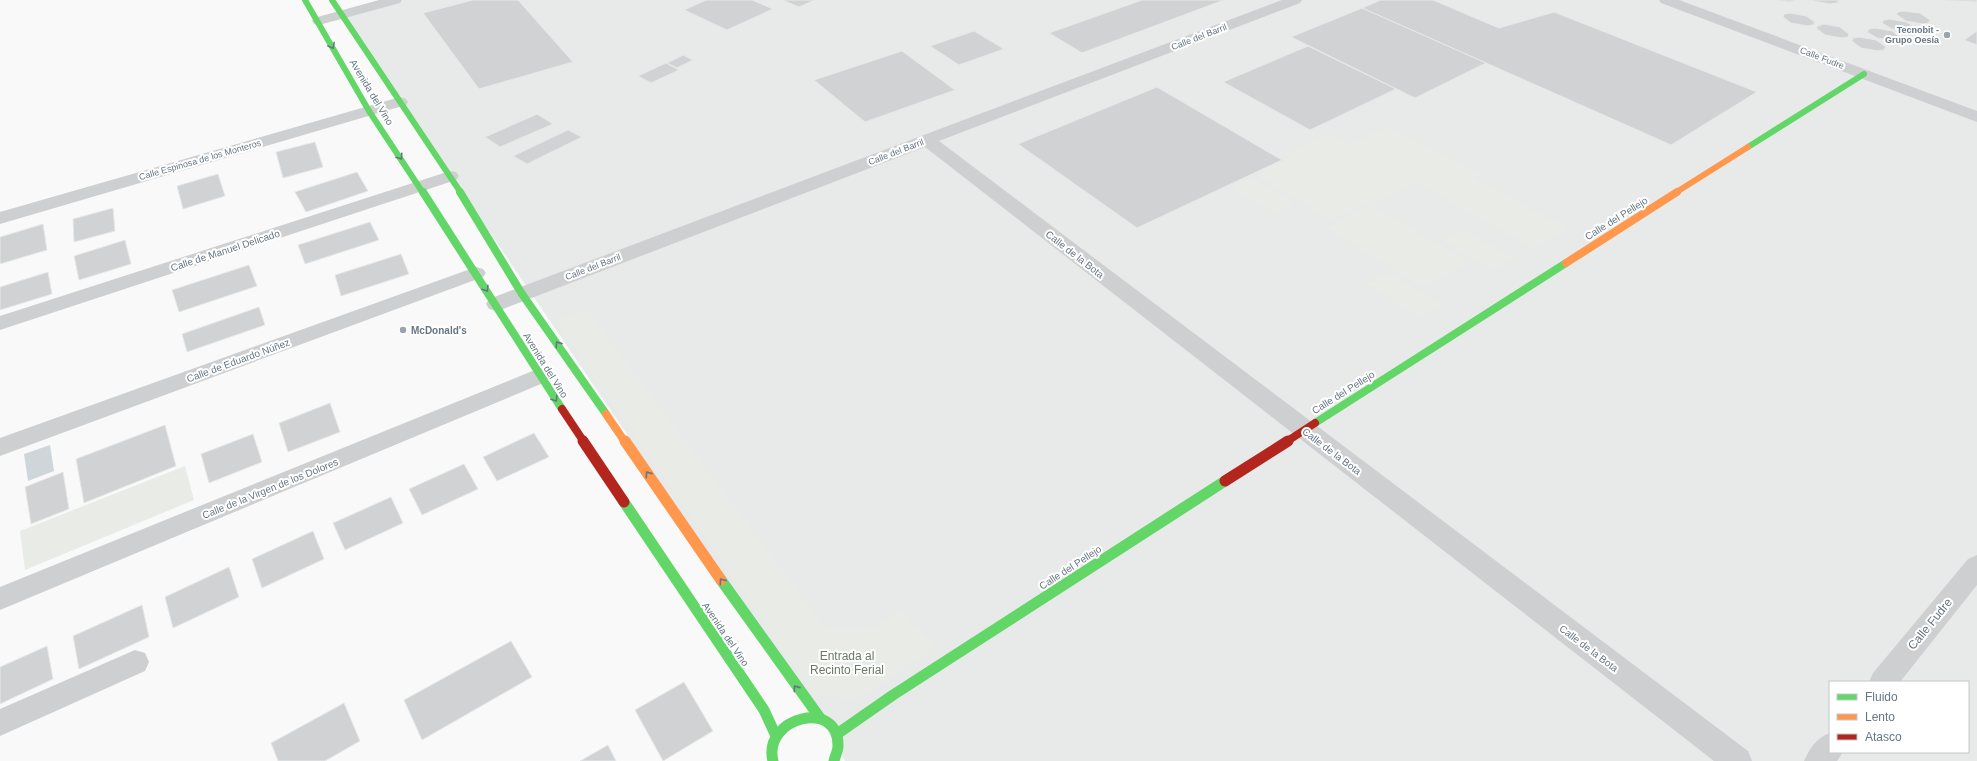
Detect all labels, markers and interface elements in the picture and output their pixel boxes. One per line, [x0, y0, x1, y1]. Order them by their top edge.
street label: Calle del Barril [1170, 22, 1228, 52]
place label: Tecnobit - Grupo Oesía [1885, 25, 1940, 45]
marker: Tecnobit - Grupo Oesía [1942, 30, 1952, 40]
one-way arrow [328, 41, 335, 49]
street label: Calle Fudre [1798, 45, 1846, 71]
street label: Avenida del Vino [348, 57, 396, 127]
street label: Calle del Barril [867, 137, 925, 167]
street label: Calle Espinosa de los Monteros [138, 138, 263, 182]
one-way arrow [395, 153, 403, 160]
street label: Calle del Pellejo [1583, 195, 1650, 242]
street label: Calle de Manuel Delicado [169, 228, 281, 273]
street label: Calle de la Bota [1043, 228, 1106, 281]
street label: Calle del Barril [564, 252, 622, 282]
one-way arrow [481, 285, 489, 292]
marker: McDonald's [398, 325, 408, 335]
place label: McDonald's [411, 325, 467, 336]
street label: Avenida del Vino [521, 331, 570, 400]
street label: Calle de Eduardo Núñez [185, 337, 291, 384]
one-way arrow [556, 342, 563, 349]
street label: Calle del Pellejo [1310, 369, 1377, 416]
one-way arrow [550, 395, 558, 402]
street label: Calle de la Bota [1300, 426, 1364, 477]
street label: Calle de la Virgen de los Dolores [201, 456, 340, 521]
one-way arrow [645, 471, 653, 478]
street label: Calle del Pellejo [1037, 543, 1104, 592]
one-way arrow [719, 578, 727, 585]
street label: Calle Fudre [1905, 595, 1955, 653]
street label: Avenida del Vino [700, 600, 751, 669]
street label: Calle de la Bota [1557, 623, 1621, 674]
park label: Entrada al Recinto Ferial [810, 649, 884, 677]
legend [1829, 681, 1969, 753]
one-way arrow [794, 685, 801, 692]
text: Fluido [1865, 690, 1898, 704]
text: Lento [1865, 710, 1895, 724]
text: Atasco [1865, 730, 1902, 744]

